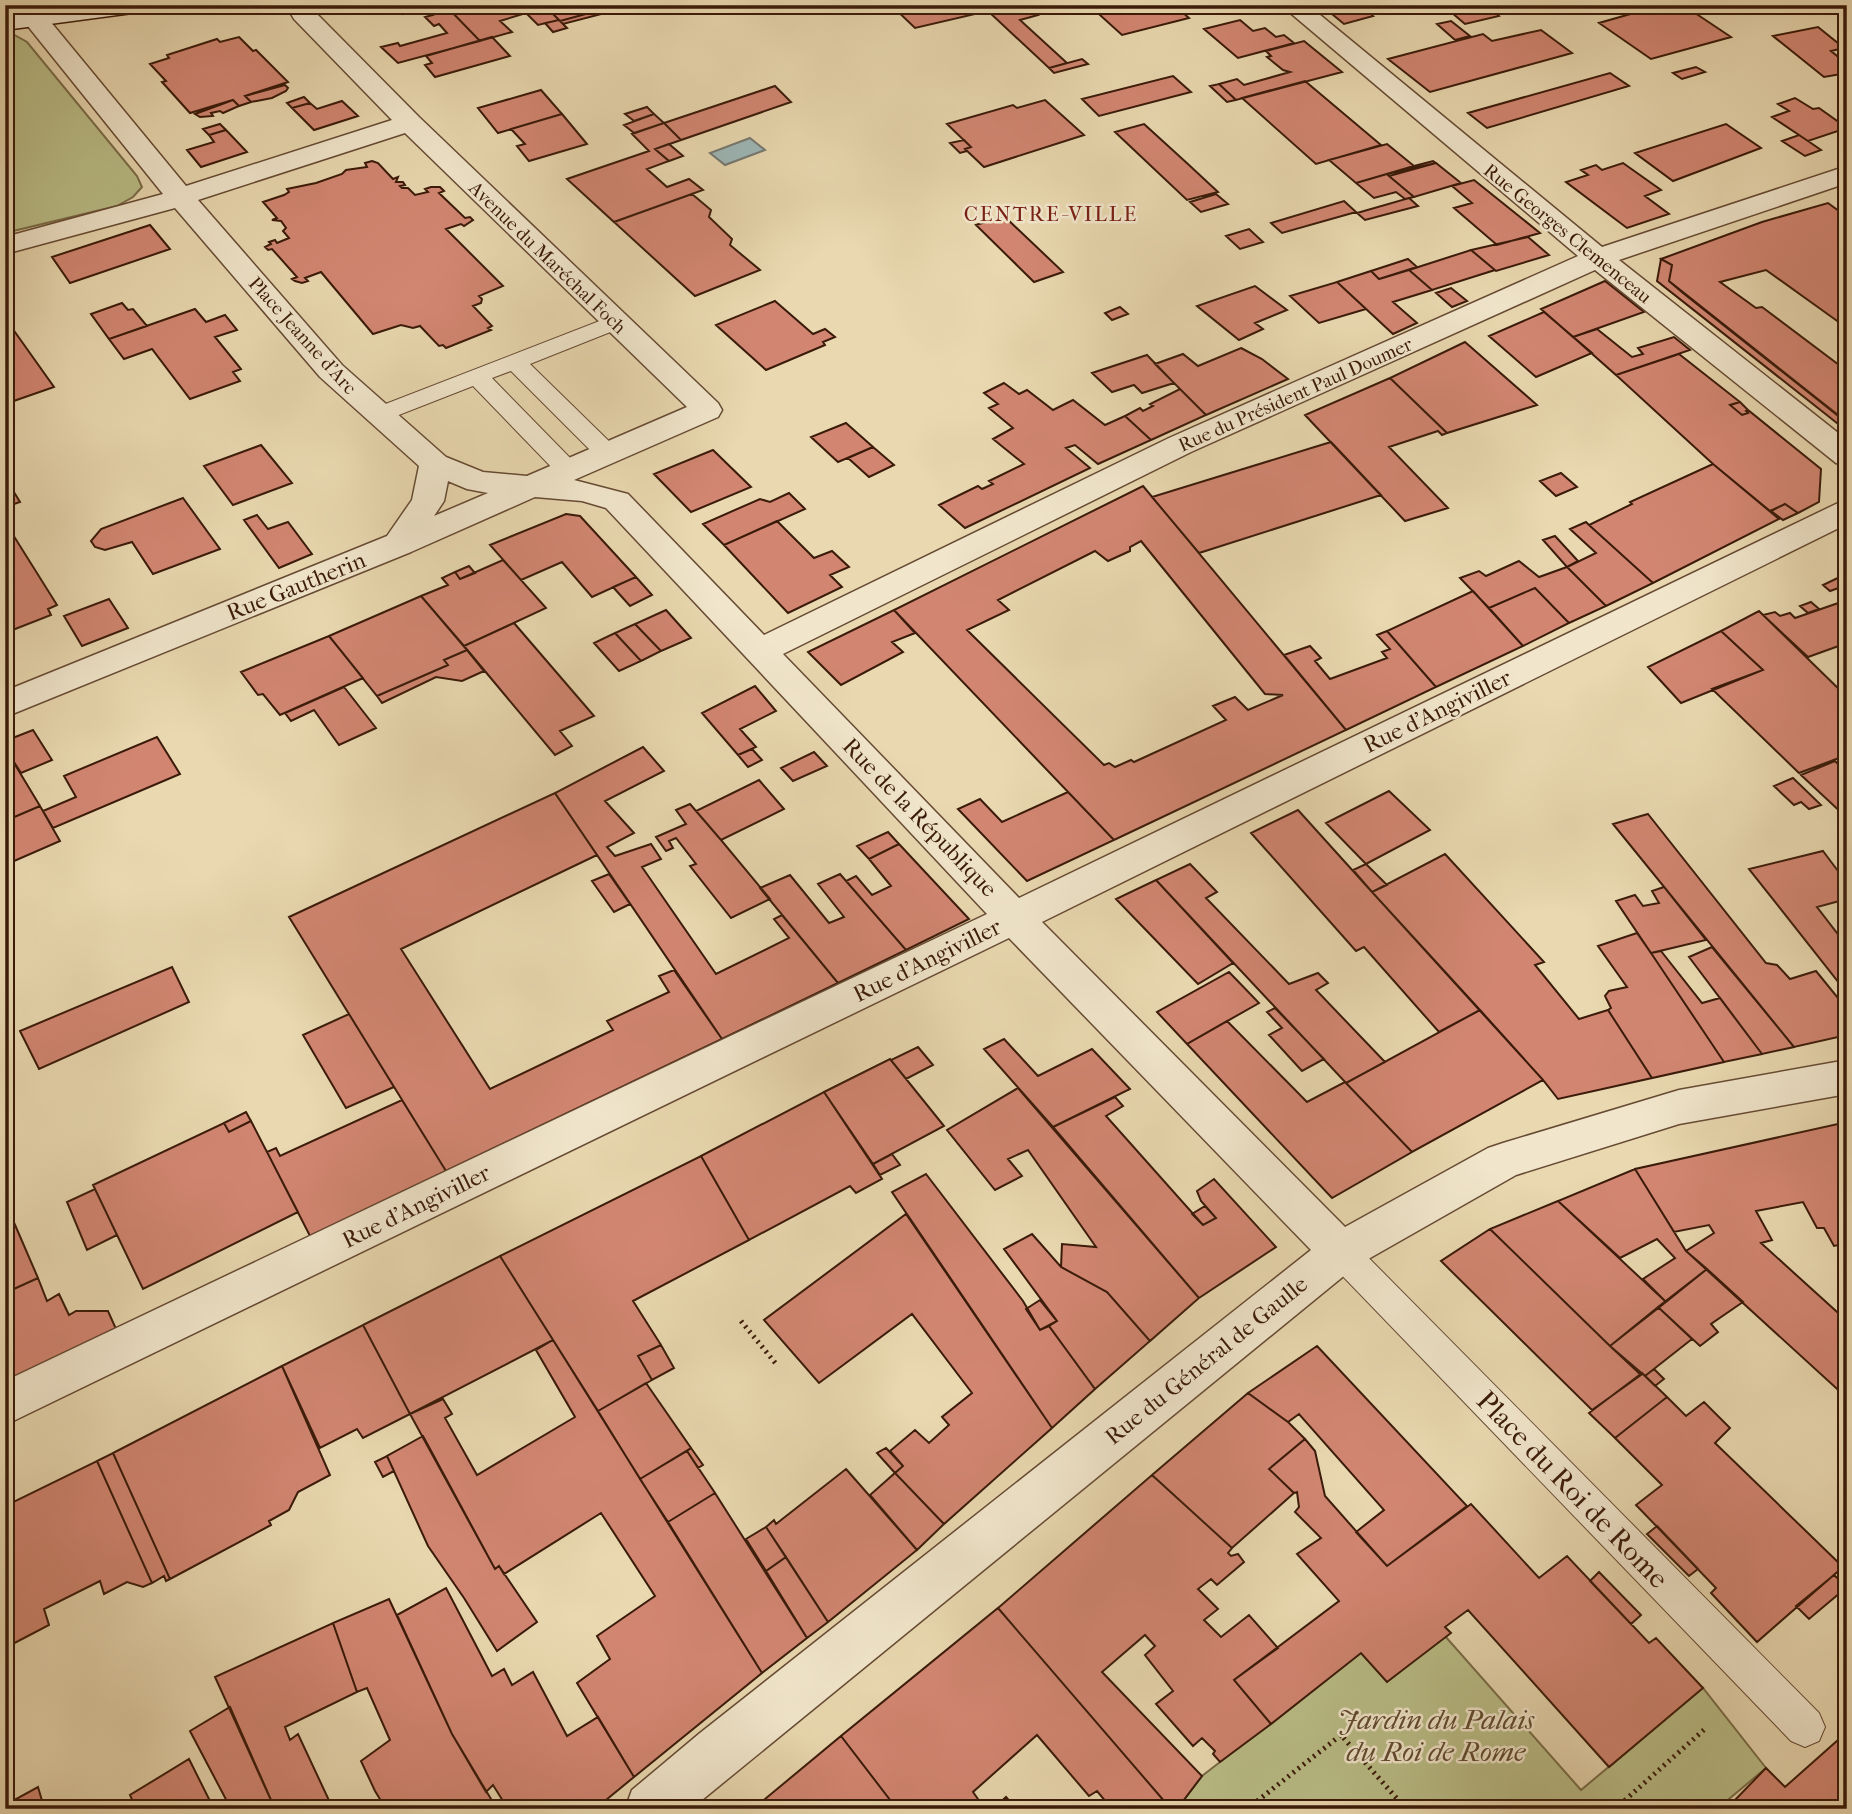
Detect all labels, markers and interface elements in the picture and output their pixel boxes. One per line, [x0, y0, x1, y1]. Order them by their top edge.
street label: Rue Georges Clemenceau [1479, 159, 1656, 308]
street label: Avenue du Maréchal Foch [463, 176, 631, 339]
district label: CENTRE-VILLE [964, 202, 1138, 226]
street label: Place Jeanne d'Arc [244, 273, 361, 399]
street label: Rue du Président Paul Doumer [1175, 333, 1417, 457]
street label: Rue Gautherin [223, 546, 370, 627]
street label: Rue d'Angiviller [1359, 664, 1516, 759]
street label: Rue de la République [837, 732, 1002, 902]
street label: Rue d'Angiviller [849, 913, 1006, 1008]
street label: Rue d'Angiviller [338, 1159, 495, 1254]
street label: Rue du Général de Gaulle [1100, 1270, 1313, 1450]
street label: Place du Roi de Rome [1470, 1384, 1675, 1595]
park label: Jardin du Palais du Roi de Rome [1338, 1703, 1535, 1768]

